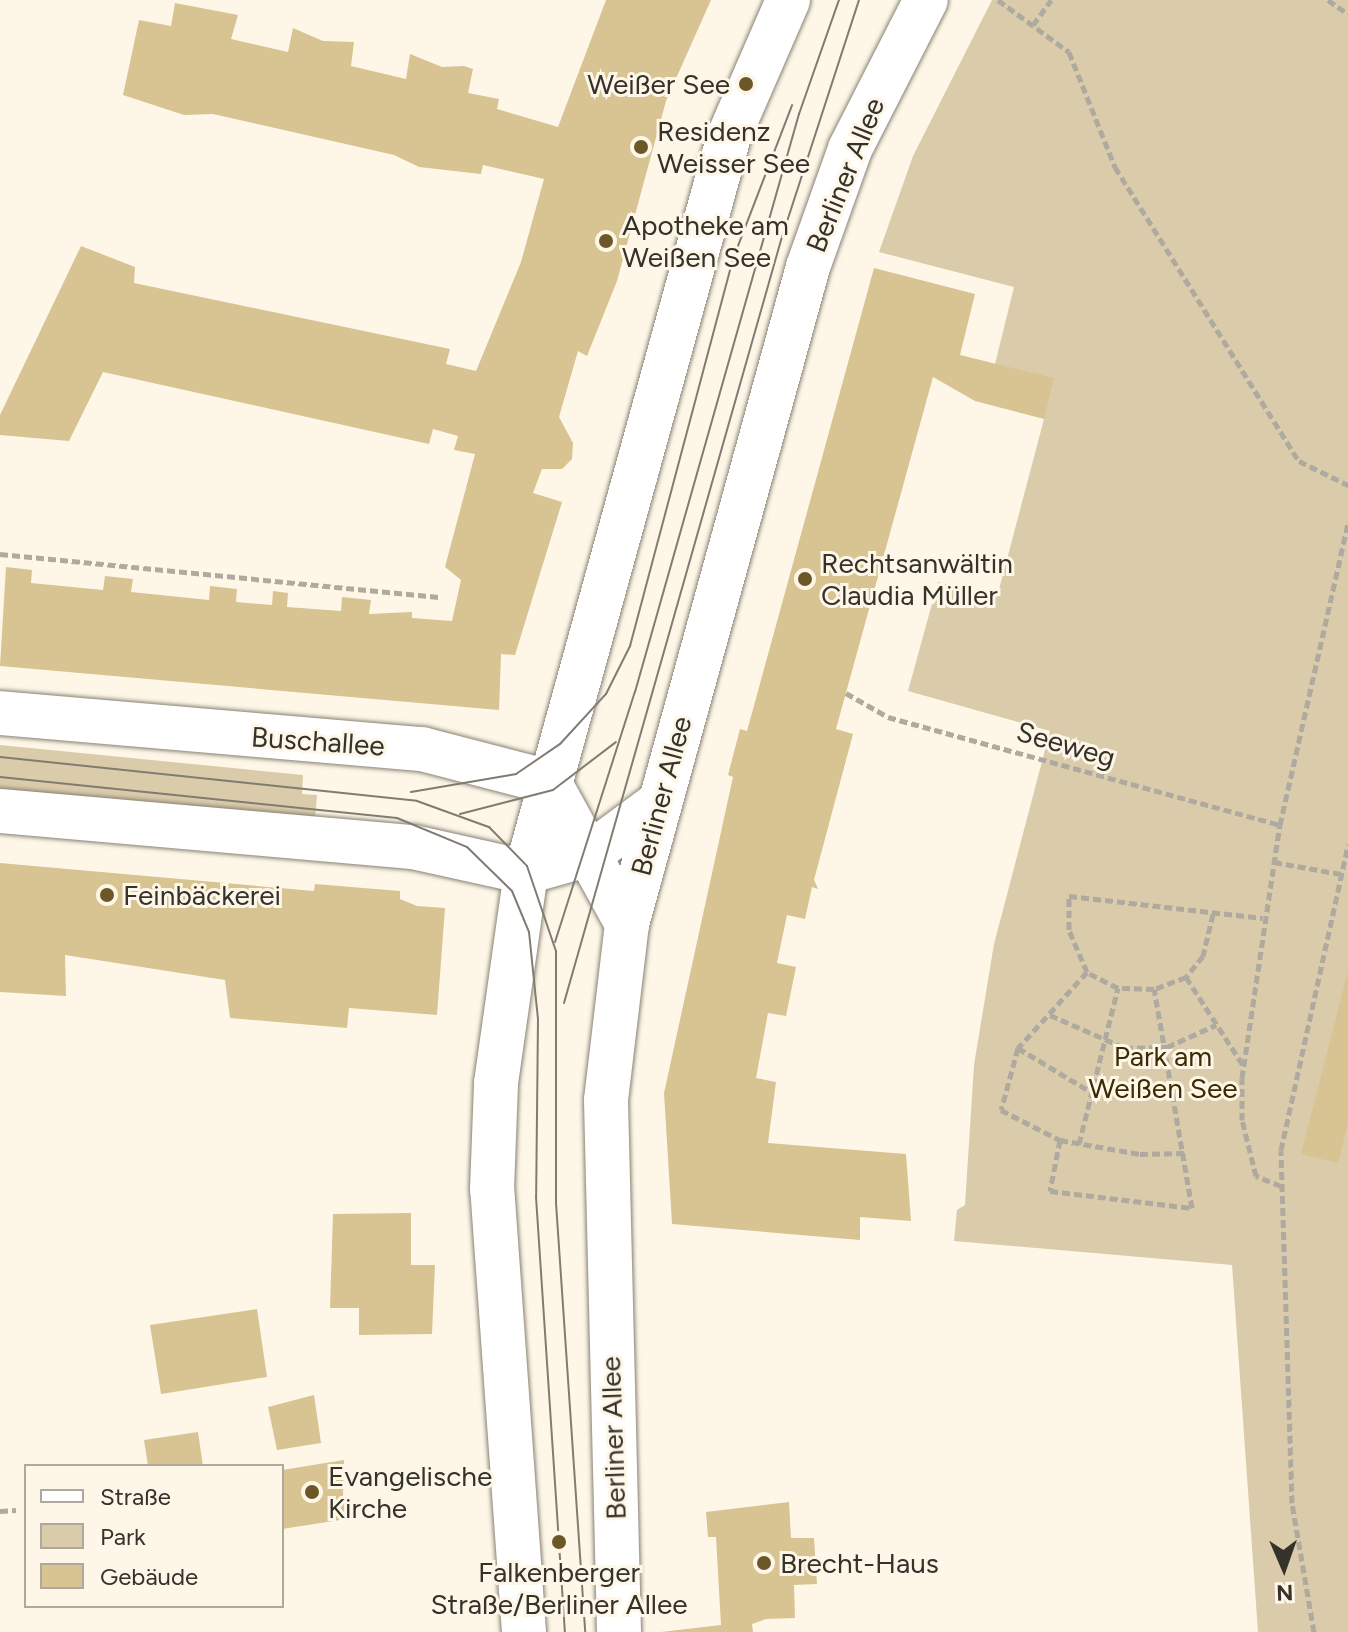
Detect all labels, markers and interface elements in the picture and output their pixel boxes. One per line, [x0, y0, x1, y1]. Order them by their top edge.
place label: Weißer See [587, 67, 730, 101]
marker: Weißer See [737, 75, 755, 93]
street label: Berliner Allee [799, 93, 891, 257]
place label: Residenz Weisser See [657, 114, 810, 180]
marker: Residenz Weisser See [632, 138, 650, 156]
place label: Apotheke am Weißen See [622, 208, 789, 274]
marker: Apotheke am Weißen See [597, 232, 615, 250]
place label: Rechtsanwältin Claudia Müller [821, 546, 1013, 612]
marker: Rechtsanwältin Claudia Müller [796, 570, 814, 588]
street label: Berliner Allee [624, 713, 698, 879]
street label: Seeweg [1013, 714, 1119, 774]
street label: Buschallee [250, 720, 386, 762]
place label: Feinbäckerei [123, 878, 281, 912]
marker: Feinbäckerei [98, 886, 116, 904]
park label: Park am Weißen See [1089, 1039, 1237, 1105]
street label: Berliner Allee [593, 1356, 633, 1520]
place label: Evangelische Kirche [328, 1459, 492, 1525]
legend [24, 1464, 284, 1608]
text: Straße [100, 1482, 171, 1511]
marker: Evangelische Kirche [303, 1483, 321, 1501]
text: Park [100, 1522, 146, 1551]
north arrow [1244, 1528, 1324, 1608]
marker: Falkenberger Straße/Berliner Allee [550, 1533, 568, 1551]
place label: Brecht-Haus [780, 1546, 939, 1580]
marker: Brecht-Haus [755, 1554, 773, 1572]
place label: Falkenberger Straße/Berliner Allee [430, 1555, 688, 1621]
text: Gebäude [100, 1562, 198, 1591]
text: N [1276, 1579, 1294, 1606]

